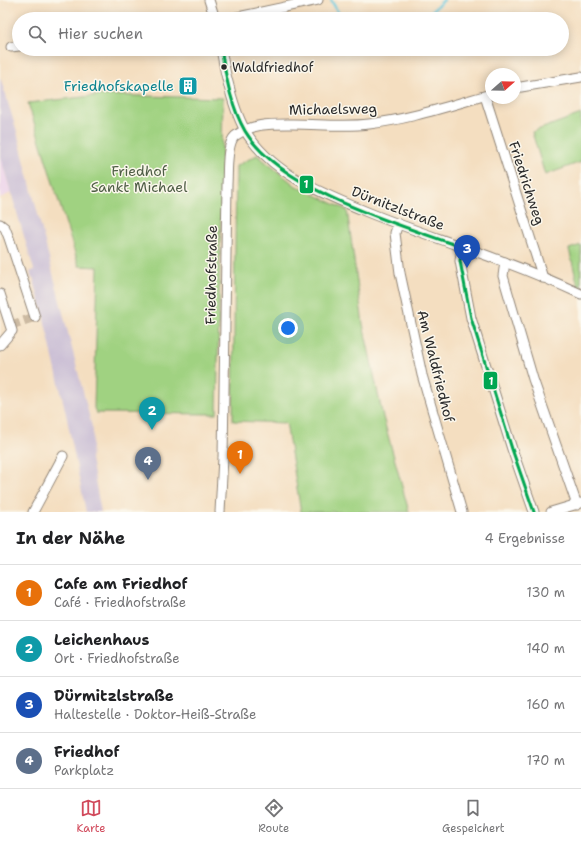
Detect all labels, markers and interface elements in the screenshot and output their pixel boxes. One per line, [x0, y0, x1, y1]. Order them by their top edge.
search box [12, 12, 569, 56]
icon: search [26, 23, 48, 45]
text: Hier suchen [58, 24, 143, 44]
place label: Waldfriedhof [232, 59, 314, 76]
marker: Waldfriedhof [219, 62, 229, 72]
north arrow [485, 68, 521, 104]
building icon: Friedhofskapelle [177, 75, 199, 97]
place label: Friedhofskapelle [64, 77, 174, 95]
street label: Michaelsweg [289, 99, 377, 119]
street label: Friedrichweg [505, 139, 549, 227]
park label: Friedhof Sankt Michael [91, 162, 188, 196]
line badge: 1 [299, 175, 314, 194]
text: 1 [303, 177, 309, 192]
street label: Dürnitzlstraße [349, 182, 447, 234]
street label: Friedhofstraße [201, 225, 221, 325]
pin: 3 [454, 235, 480, 268]
street label: Am Waldfriedhof [413, 308, 459, 425]
your location [278, 318, 298, 338]
line badge: 1 [483, 371, 498, 390]
text: 1 [488, 374, 494, 389]
pin: 2 [139, 397, 165, 430]
pin: 1 [227, 441, 253, 474]
pin: 4 [135, 447, 161, 480]
text: In der Nähe [16, 527, 125, 549]
text: 4 Ergebnisse [485, 530, 565, 547]
text: Cafe am Friedhof [54, 574, 188, 594]
text: 1 [26, 584, 32, 601]
text: 130 m [527, 584, 565, 601]
text: Café · Friedhofstraße [54, 594, 186, 611]
text: Leichenhaus [54, 630, 149, 650]
text: 2 [24, 640, 34, 657]
text: 140 m [526, 640, 565, 657]
text: Ort · Friedhofstraße [54, 650, 179, 667]
text: Dürmitzlstraße [54, 686, 174, 706]
text: 3 [24, 696, 34, 713]
text: 160 m [527, 696, 565, 713]
text: Haltestelle · Doktor-Heiß-Straße [54, 706, 256, 723]
text: Friedhof [54, 742, 120, 762]
text: 4 [24, 752, 34, 769]
text: 170 m [527, 752, 565, 769]
text: Parkplatz [54, 762, 114, 779]
tab: Karte [76, 797, 105, 836]
tab: Route [258, 797, 289, 836]
tab: Gespeichert [442, 797, 505, 836]

